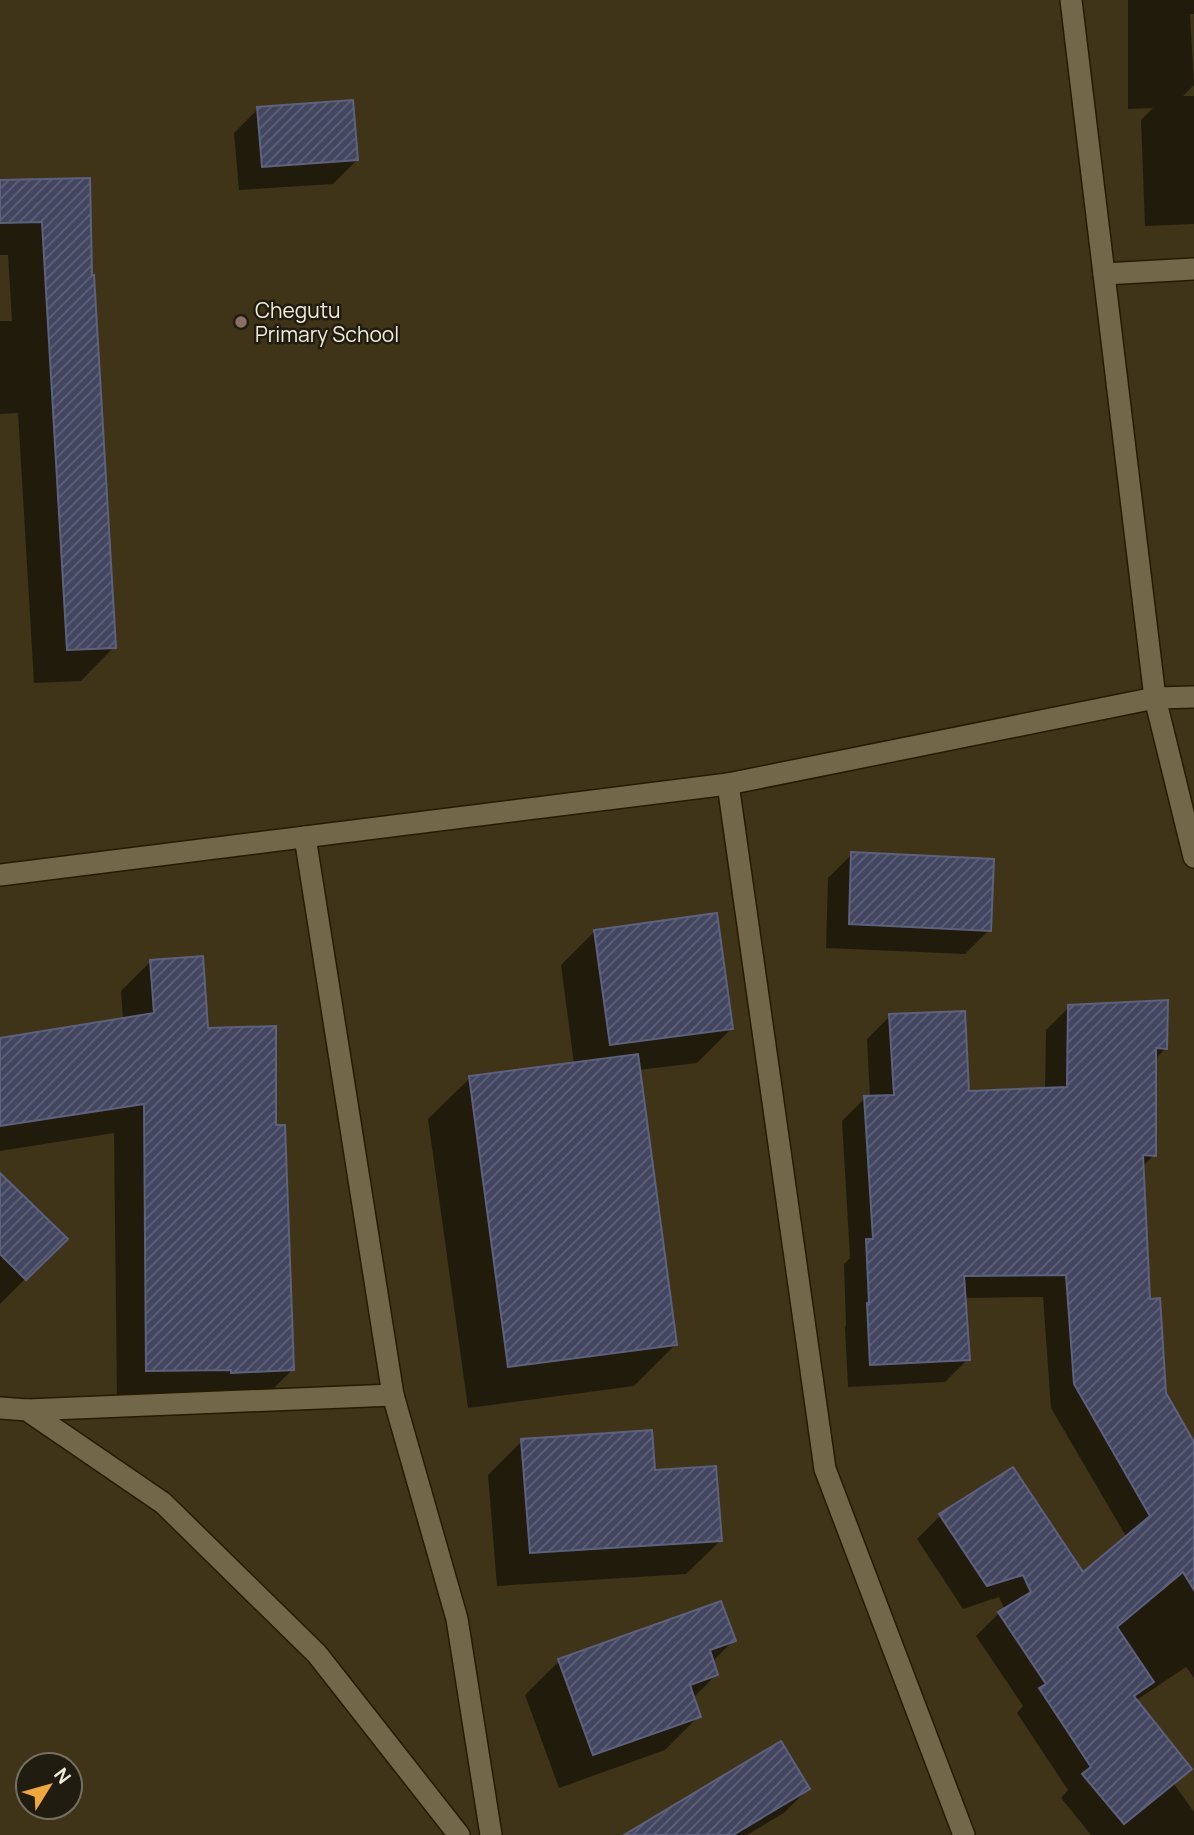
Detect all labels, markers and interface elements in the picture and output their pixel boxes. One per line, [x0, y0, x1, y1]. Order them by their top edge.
place label: Chegutu Primary School [255, 296, 399, 348]
marker: Chegutu Primary School [233, 314, 249, 330]
north arrow [14, 1751, 84, 1821]
text: N [48, 1762, 77, 1789]

